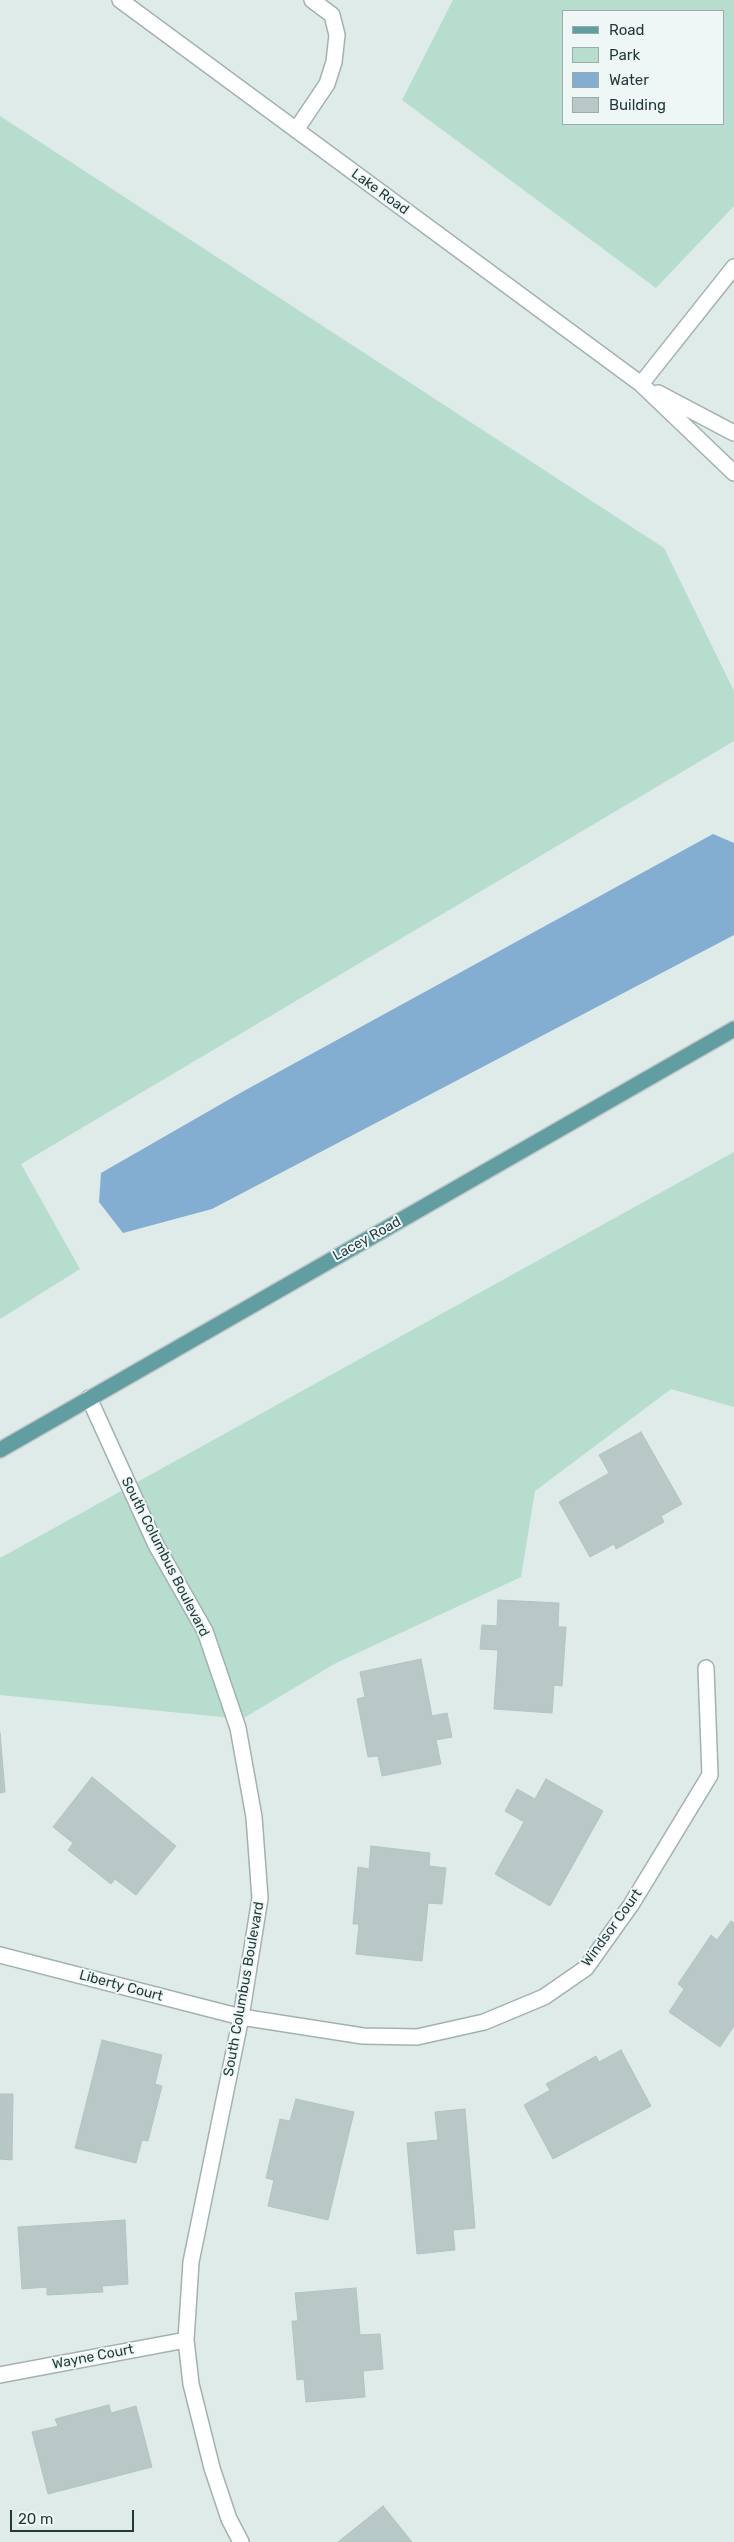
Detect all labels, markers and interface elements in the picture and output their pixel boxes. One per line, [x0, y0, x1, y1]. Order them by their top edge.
legend [562, 10, 724, 125]
text: Road [609, 21, 645, 39]
text: Park [609, 46, 640, 64]
text: Water [609, 71, 649, 89]
text: Building [609, 96, 666, 114]
street label: Lake Road [348, 166, 412, 218]
street label: Lacey Road [330, 1213, 404, 1265]
street label: South Columbus Boulevard [117, 1474, 213, 1640]
street label: Windsor Court [578, 1886, 646, 1970]
street label: South Columbus Boulevard [220, 1900, 268, 2078]
street label: Liberty Court [77, 1967, 165, 2005]
street label: Wayne Court [51, 2341, 135, 2373]
scale bar [12, 2500, 136, 2532]
text: 20 m [18, 2510, 53, 2528]

